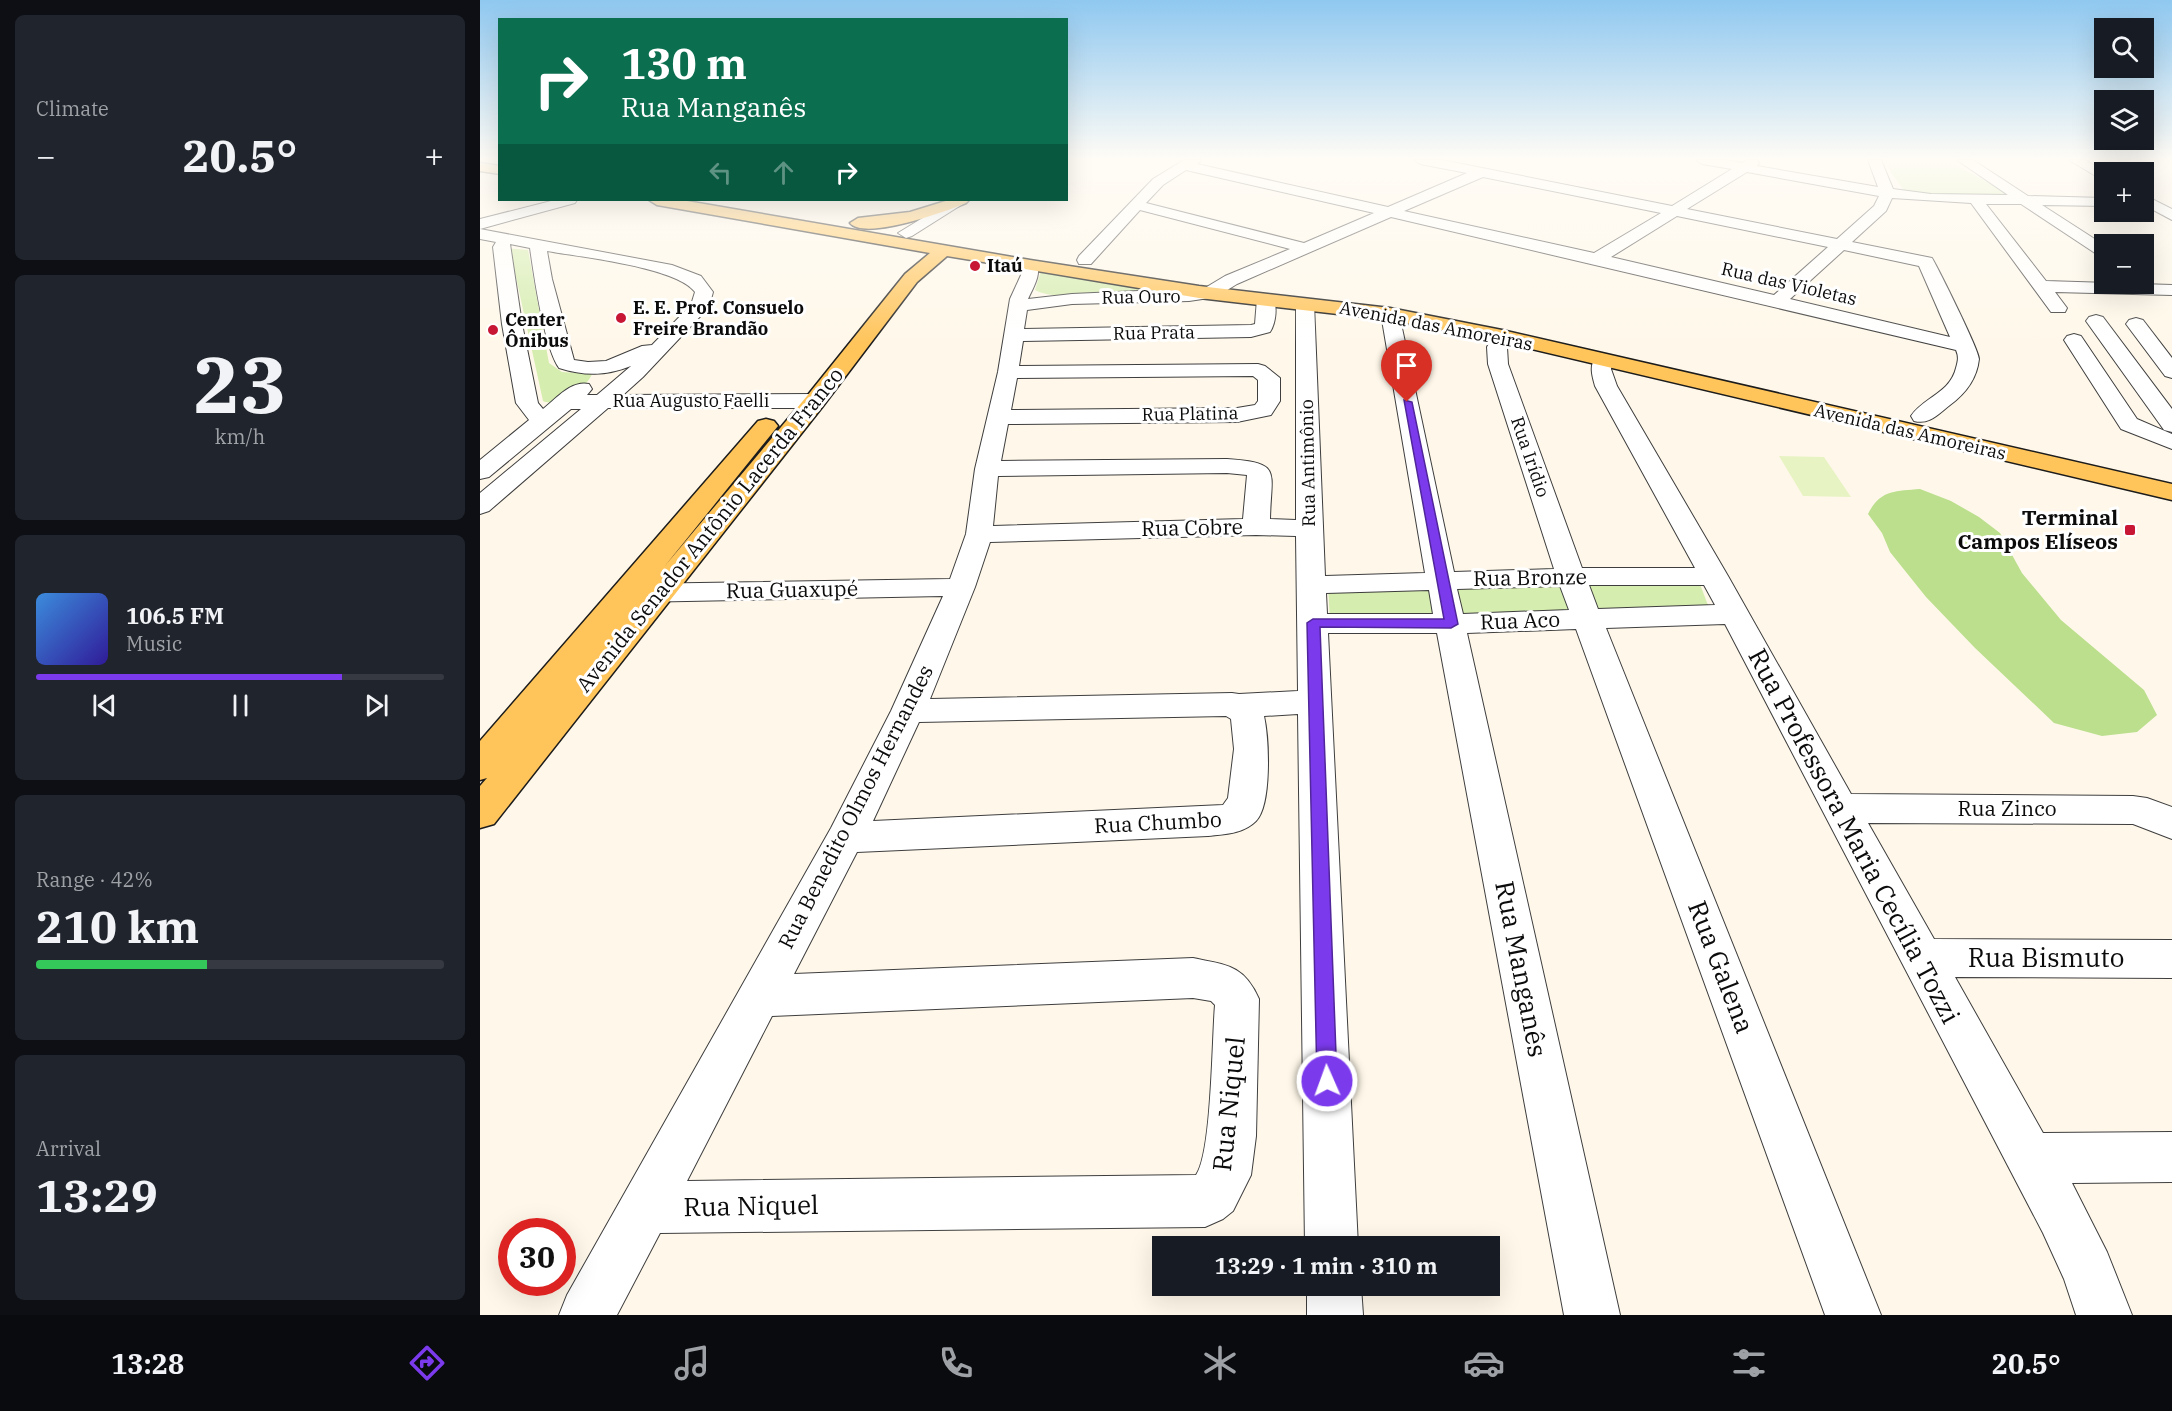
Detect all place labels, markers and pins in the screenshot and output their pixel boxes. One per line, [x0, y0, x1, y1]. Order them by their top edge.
place label: Itaú [987, 254, 1023, 277]
marker: Itaú [968, 259, 982, 273]
place label: E. E. Prof. Consuelo Freire Brandão [633, 296, 804, 340]
place label: Center Ônibus [505, 308, 569, 352]
marker: E. E. Prof. Consuelo Freire Brandão [614, 311, 628, 325]
marker: Center Ônibus [486, 323, 500, 337]
pin [1381, 340, 1432, 402]
place label: Terminal Campos Elíseos [1958, 503, 2118, 555]
marker: Terminal Campos Elíseos [2123, 523, 2137, 537]

